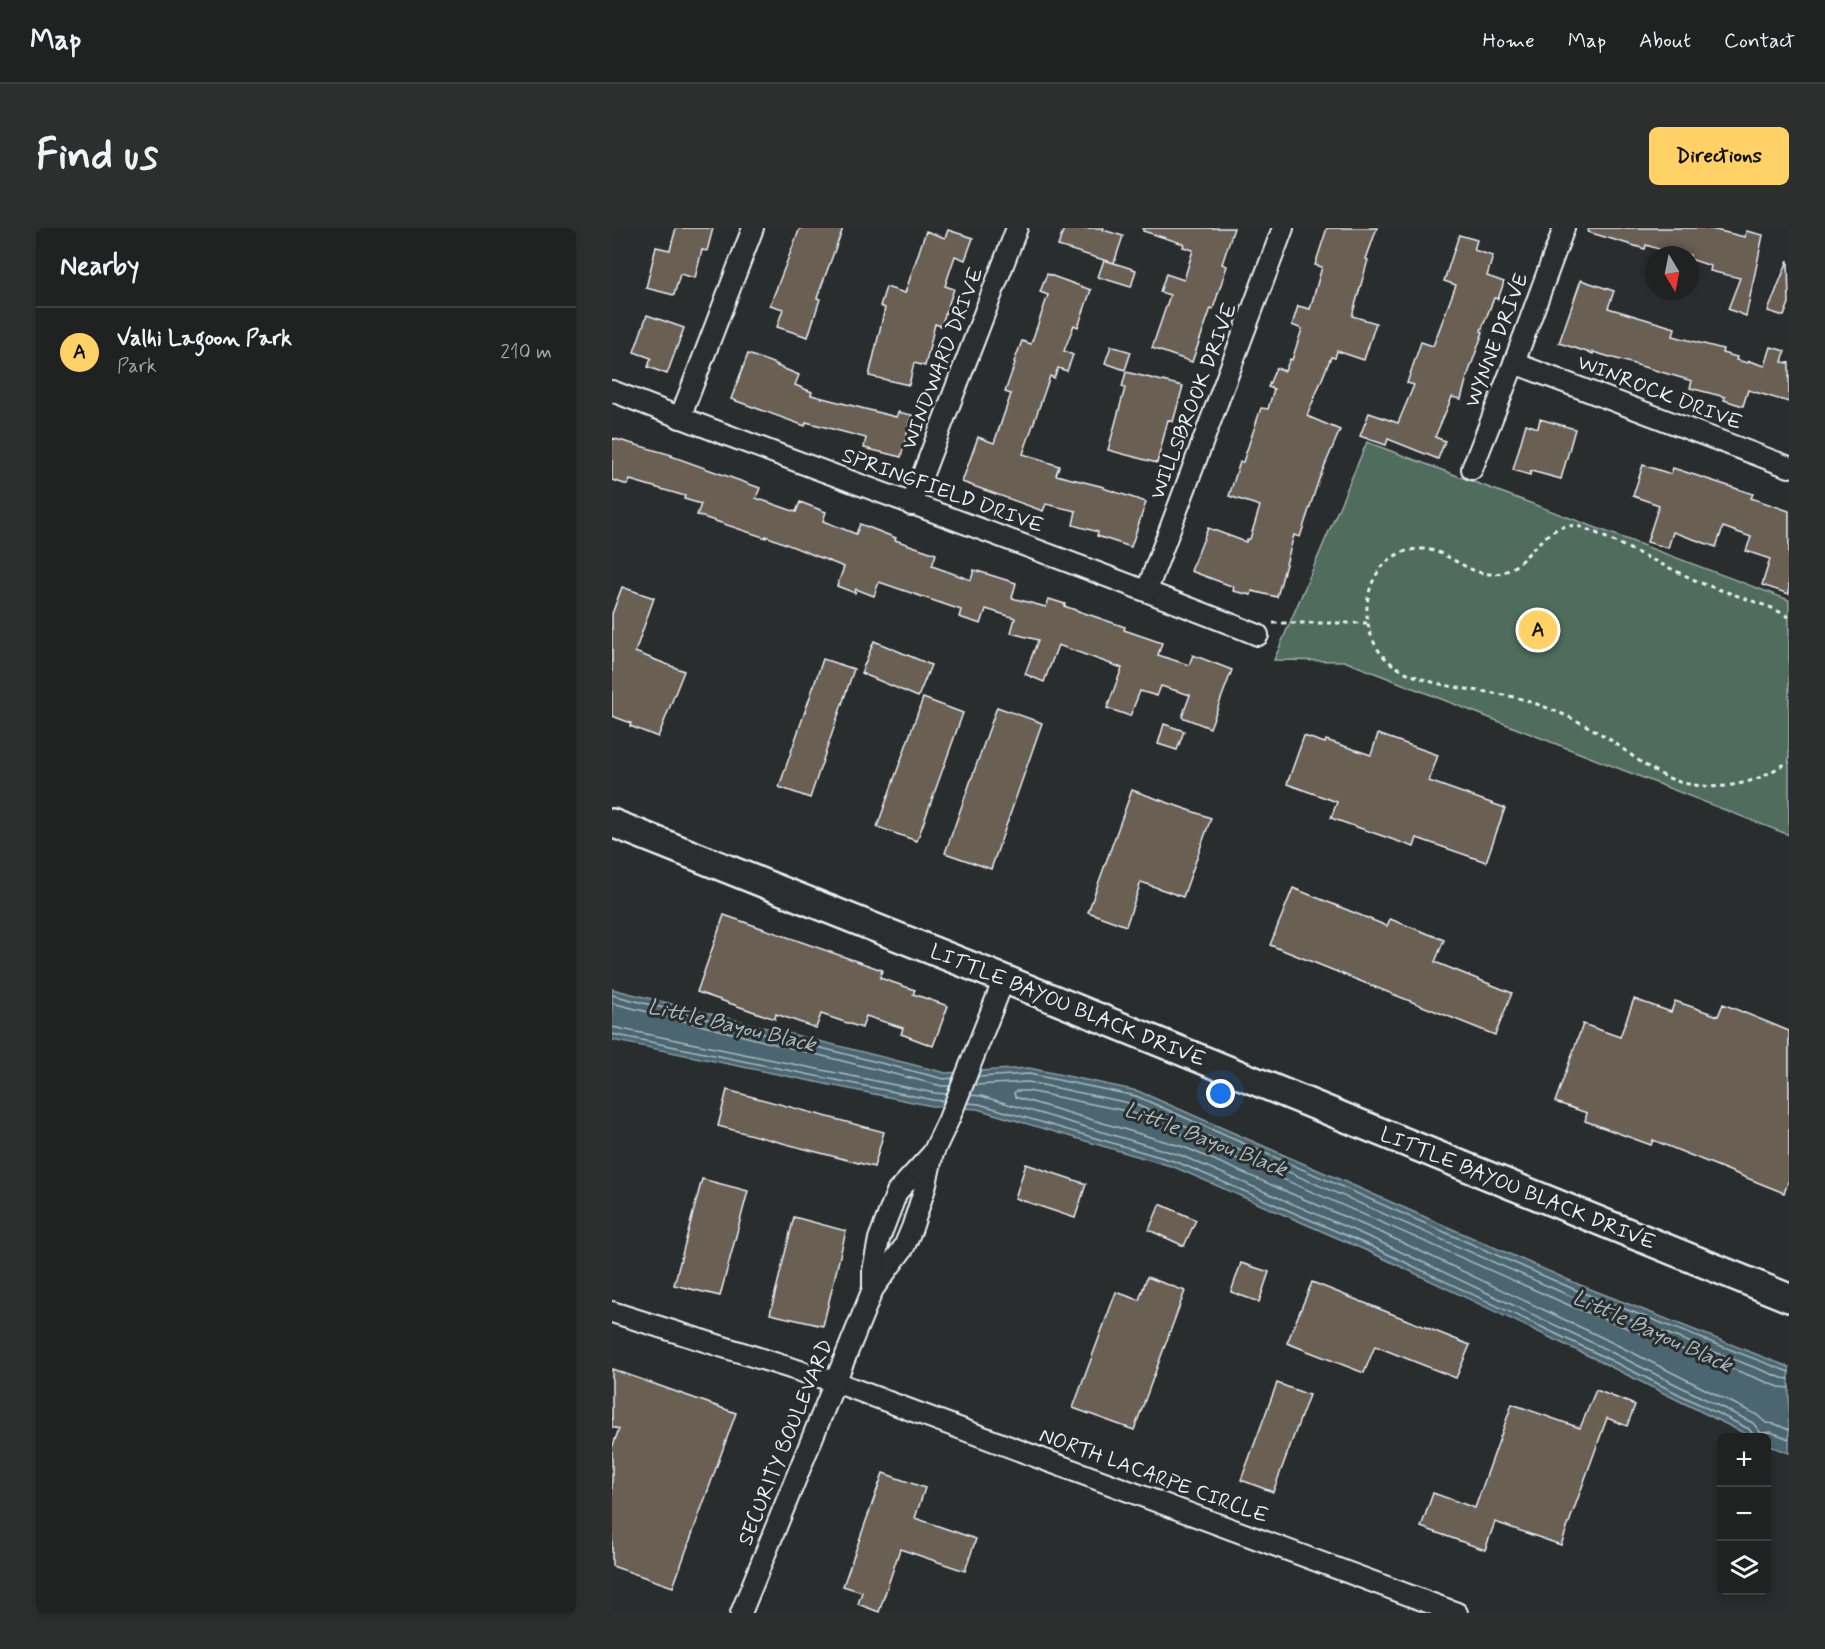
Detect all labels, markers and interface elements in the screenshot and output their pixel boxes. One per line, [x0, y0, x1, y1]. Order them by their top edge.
text: Map [30, 23, 81, 60]
text: Home [1483, 27, 1535, 55]
text: Map [1568, 27, 1606, 55]
text: About [1639, 27, 1691, 55]
text: Contact [1724, 27, 1795, 55]
button: Directions [1649, 127, 1789, 185]
text: Find us [36, 129, 158, 184]
north arrow [1645, 246, 1699, 300]
text: Nearby [60, 250, 139, 284]
street label: WINDWARD DRIVE [895, 263, 991, 454]
street label: WYNNE DRIVE [1458, 269, 1535, 412]
street label: WILLSBROOK DRIVE [1143, 299, 1244, 504]
text: Valhi Lagoon Park [117, 325, 292, 353]
text: A [73, 339, 86, 366]
text: 210 m [500, 339, 552, 366]
street label: WINROCK DRIVE [1573, 349, 1746, 437]
text: Park [117, 353, 157, 380]
street label: SPRINGFIELD DRIVE [838, 441, 1047, 540]
pin: A [1518, 608, 1558, 652]
street label: LITTLE BAYOU BLACK DRIVE [926, 938, 1210, 1074]
water label: Little Bayou Black [645, 993, 820, 1059]
your location [1206, 1079, 1235, 1108]
water label: Little Bayou Black [1120, 1096, 1292, 1184]
street label: LITTLE BAYOU BLACK DRIVE [1376, 1121, 1660, 1257]
water label: Little Bayou Black [1568, 1284, 1738, 1380]
street label: SECURITY BOULEVARD [732, 1335, 840, 1550]
street label: NORTH LACARPE CIRCLE [1035, 1421, 1272, 1531]
map controls [1717, 1433, 1771, 1595]
button: + [1717, 1433, 1771, 1487]
button: − [1717, 1487, 1771, 1541]
button: layers [1717, 1541, 1771, 1595]

